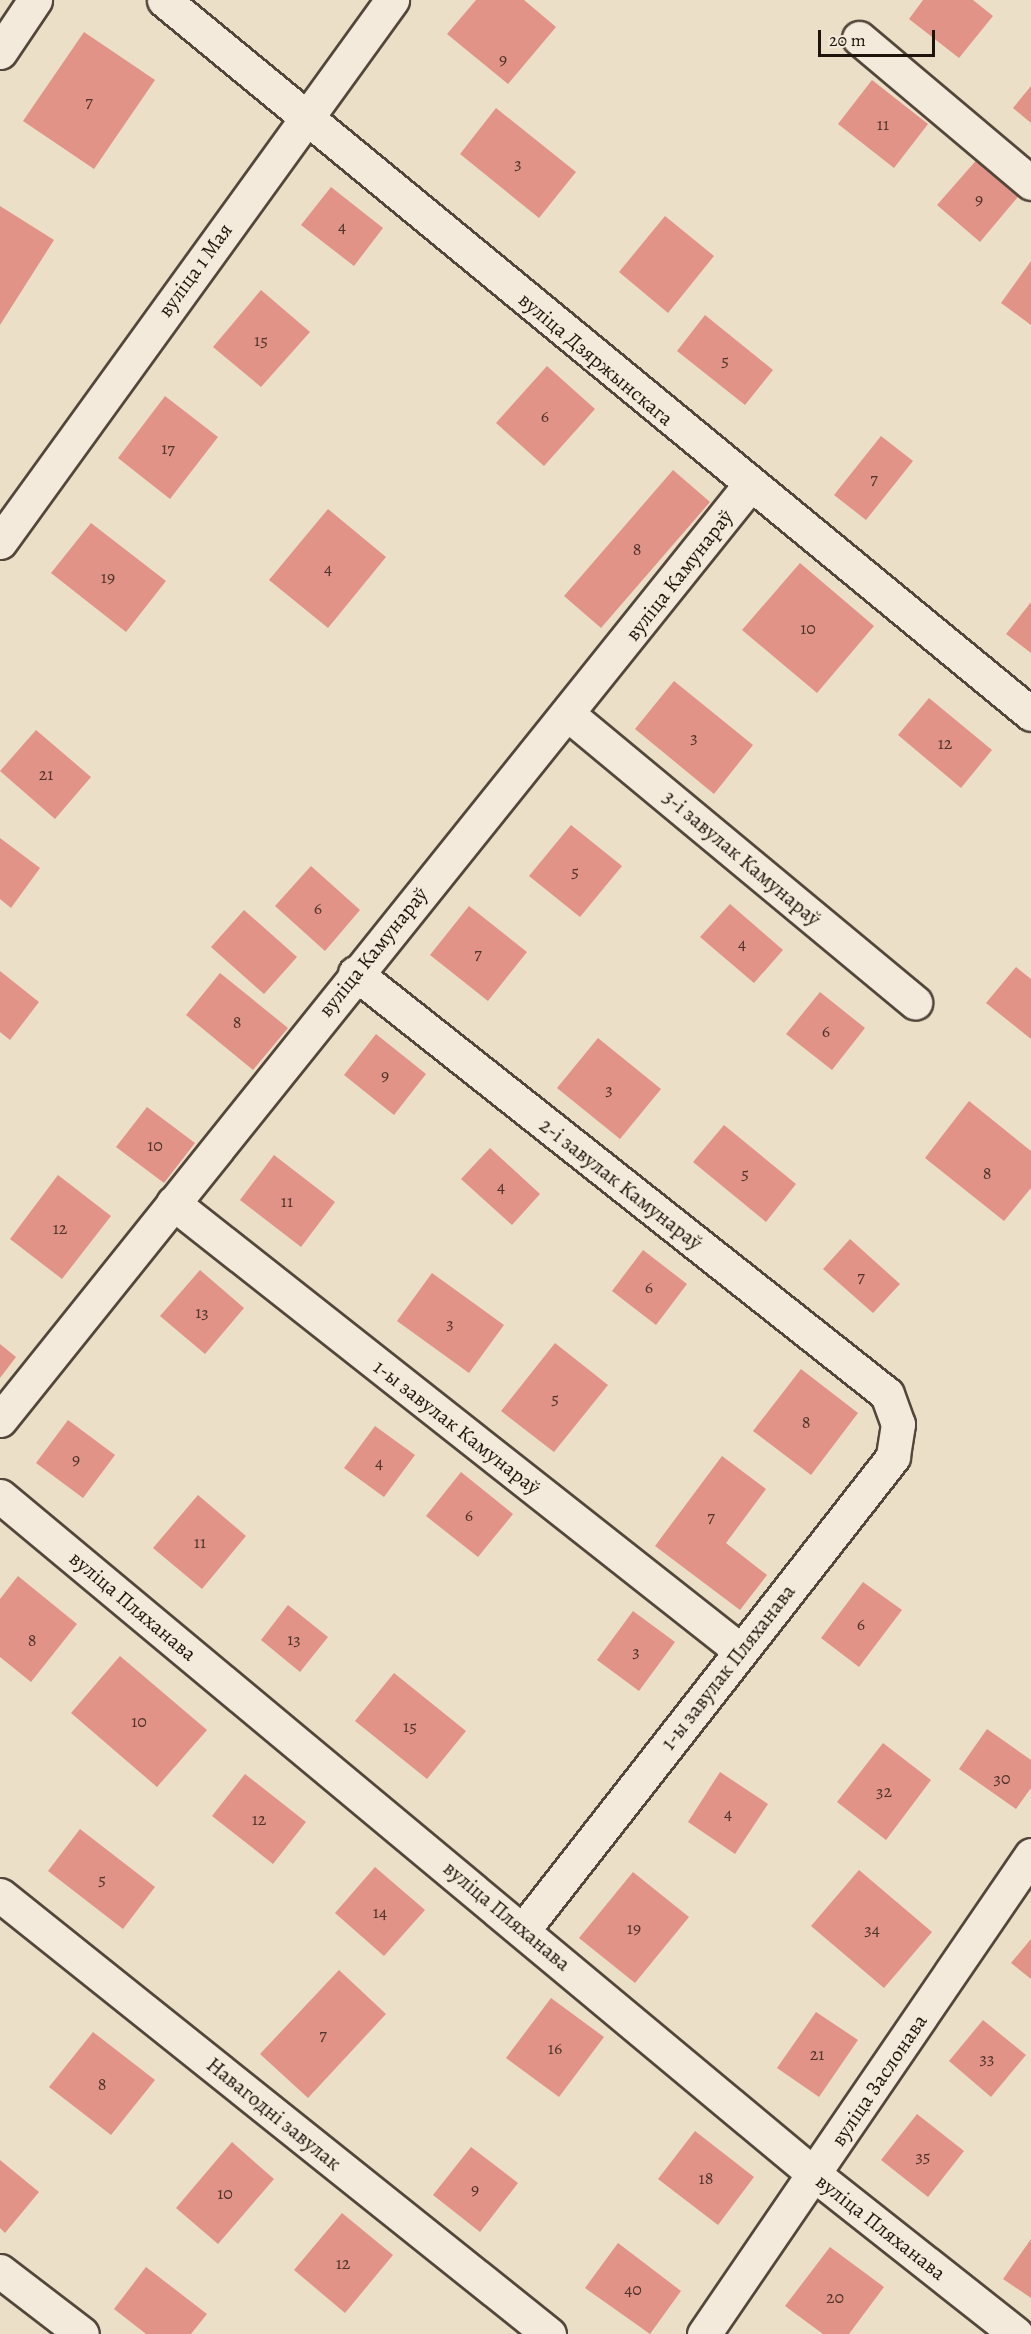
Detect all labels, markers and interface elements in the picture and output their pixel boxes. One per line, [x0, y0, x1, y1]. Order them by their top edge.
scale bar [821, 18, 938, 56]
text: 20 m [829, 28, 866, 52]
house number: 9 [499, 48, 507, 70]
house number: 7 [85, 90, 93, 112]
house number: 11 [877, 113, 889, 135]
house number: 3 [514, 152, 522, 174]
house number: 9 [975, 188, 983, 210]
house number: 4 [338, 215, 346, 237]
street label: вуліца 1 Мая [152, 218, 238, 322]
street label: вуліца Дзяржынскага [513, 287, 679, 431]
house number: 15 [254, 329, 268, 351]
house number: 5 [721, 349, 729, 371]
house number: 6 [541, 405, 549, 427]
house number: 17 [161, 437, 175, 459]
house number: 7 [870, 467, 878, 489]
street label: вуліца Камунараў [620, 504, 738, 646]
house number: 8 [633, 538, 641, 560]
house number: 4 [324, 557, 332, 579]
house number: 19 [101, 566, 115, 588]
house number: 10 [800, 617, 816, 639]
house number: 3 [690, 726, 698, 748]
house number: 12 [938, 732, 952, 754]
house number: 21 [39, 763, 53, 785]
street label: 3-і завулак Камунараў [658, 785, 826, 931]
house number: 5 [571, 860, 579, 882]
street label: вуліца Камунараў [313, 882, 433, 1022]
house number: 6 [314, 897, 322, 919]
house number: 4 [738, 932, 746, 954]
house number: 7 [474, 942, 482, 964]
house number: 8 [233, 1011, 241, 1033]
house number: 6 [822, 1020, 830, 1042]
house number: 9 [381, 1064, 389, 1086]
house number: 3 [605, 1078, 613, 1100]
street label: 2-і завулак Камунараў [535, 1113, 707, 1255]
house number: 10 [147, 1134, 163, 1156]
house number: 5 [741, 1162, 749, 1184]
house number: 8 [983, 1162, 991, 1184]
house number: 4 [497, 1175, 505, 1197]
house number: 11 [281, 1190, 293, 1212]
house number: 12 [53, 1217, 67, 1239]
house number: 7 [857, 1265, 865, 1287]
house number: 6 [645, 1276, 653, 1298]
house number: 13 [195, 1301, 209, 1323]
house number: 3 [446, 1312, 454, 1334]
street label: 1-ы завулак Камунараў [369, 1354, 545, 1500]
house number: 5 [551, 1387, 559, 1409]
house number: 8 [802, 1411, 810, 1433]
house number: 9 [72, 1448, 80, 1470]
house number: 4 [375, 1451, 383, 1473]
house number: 6 [465, 1504, 473, 1526]
house number: 7 [707, 1505, 715, 1527]
house number: 11 [194, 1531, 206, 1553]
street label: вуліца Пляханава [64, 1546, 202, 1666]
street label: 1-ы завулак Пляханава [655, 1579, 801, 1755]
house number: 6 [857, 1613, 865, 1635]
house number: 13 [287, 1628, 301, 1650]
house number: 8 [28, 1629, 36, 1651]
house number: 3 [632, 1640, 640, 1662]
house number: 10 [131, 1710, 147, 1732]
house number: 15 [403, 1715, 417, 1737]
house number: 30 [993, 1767, 1011, 1789]
house number: 32 [876, 1780, 892, 1802]
house number: 4 [724, 1802, 732, 1824]
house number: 12 [252, 1808, 266, 1830]
street label: вуліца Пляханава [438, 1856, 576, 1976]
house number: 5 [98, 1868, 106, 1890]
house number: 14 [373, 1901, 387, 1923]
house number: 19 [627, 1917, 641, 1939]
house number: 34 [864, 1918, 880, 1940]
street label: вуліца Заслонава [826, 2009, 932, 2151]
house number: 7 [319, 2023, 327, 2045]
house number: 16 [548, 2037, 562, 2059]
house number: 21 [810, 2043, 824, 2065]
house number: 33 [980, 2047, 994, 2069]
street label: Навагодні завулак [202, 2052, 346, 2176]
house number: 8 [98, 2073, 106, 2095]
house number: 35 [915, 2145, 931, 2167]
house number: 18 [699, 2167, 713, 2189]
street label: вуліца Пляханава [811, 2168, 951, 2286]
house number: 9 [471, 2178, 479, 2200]
house number: 10 [217, 2182, 233, 2204]
house number: 12 [336, 2252, 350, 2274]
house number: 40 [624, 2278, 642, 2300]
house number: 20 [826, 2286, 844, 2308]

